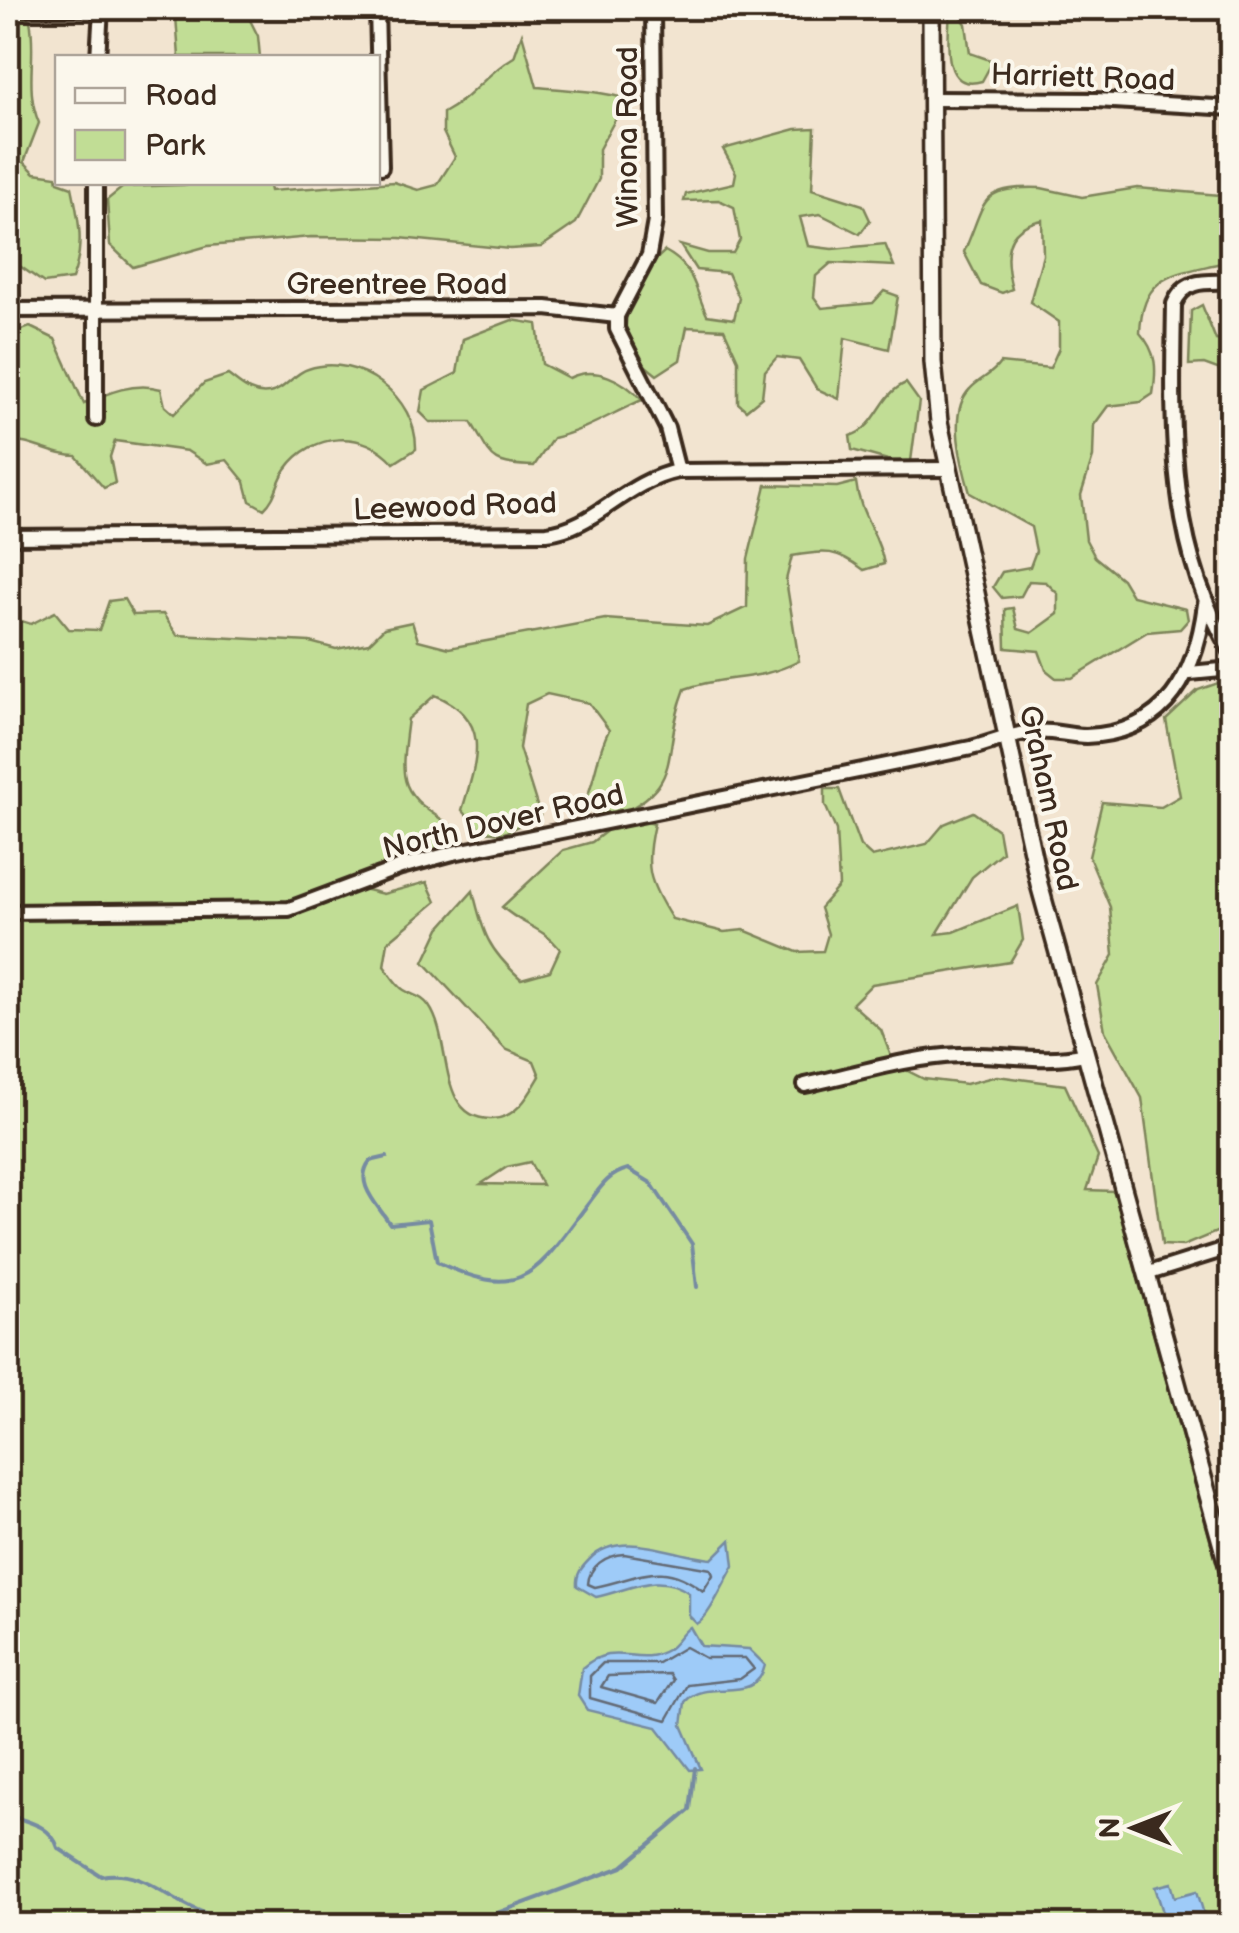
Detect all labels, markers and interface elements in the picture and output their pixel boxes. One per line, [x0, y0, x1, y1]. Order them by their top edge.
street label: Winona Road [610, 46, 646, 228]
legend [55, 55, 380, 185]
street label: Harriett Road [990, 57, 1176, 99]
text: Road [145, 78, 218, 114]
text: Park [145, 128, 205, 164]
street label: Greentree Road [287, 267, 507, 303]
street label: Leewood Road [353, 485, 557, 529]
street label: Graham Road [1011, 702, 1085, 894]
street label: North Dover Road [379, 777, 627, 867]
north arrow [1084, 1778, 1184, 1878]
text: N [1094, 1817, 1127, 1839]

